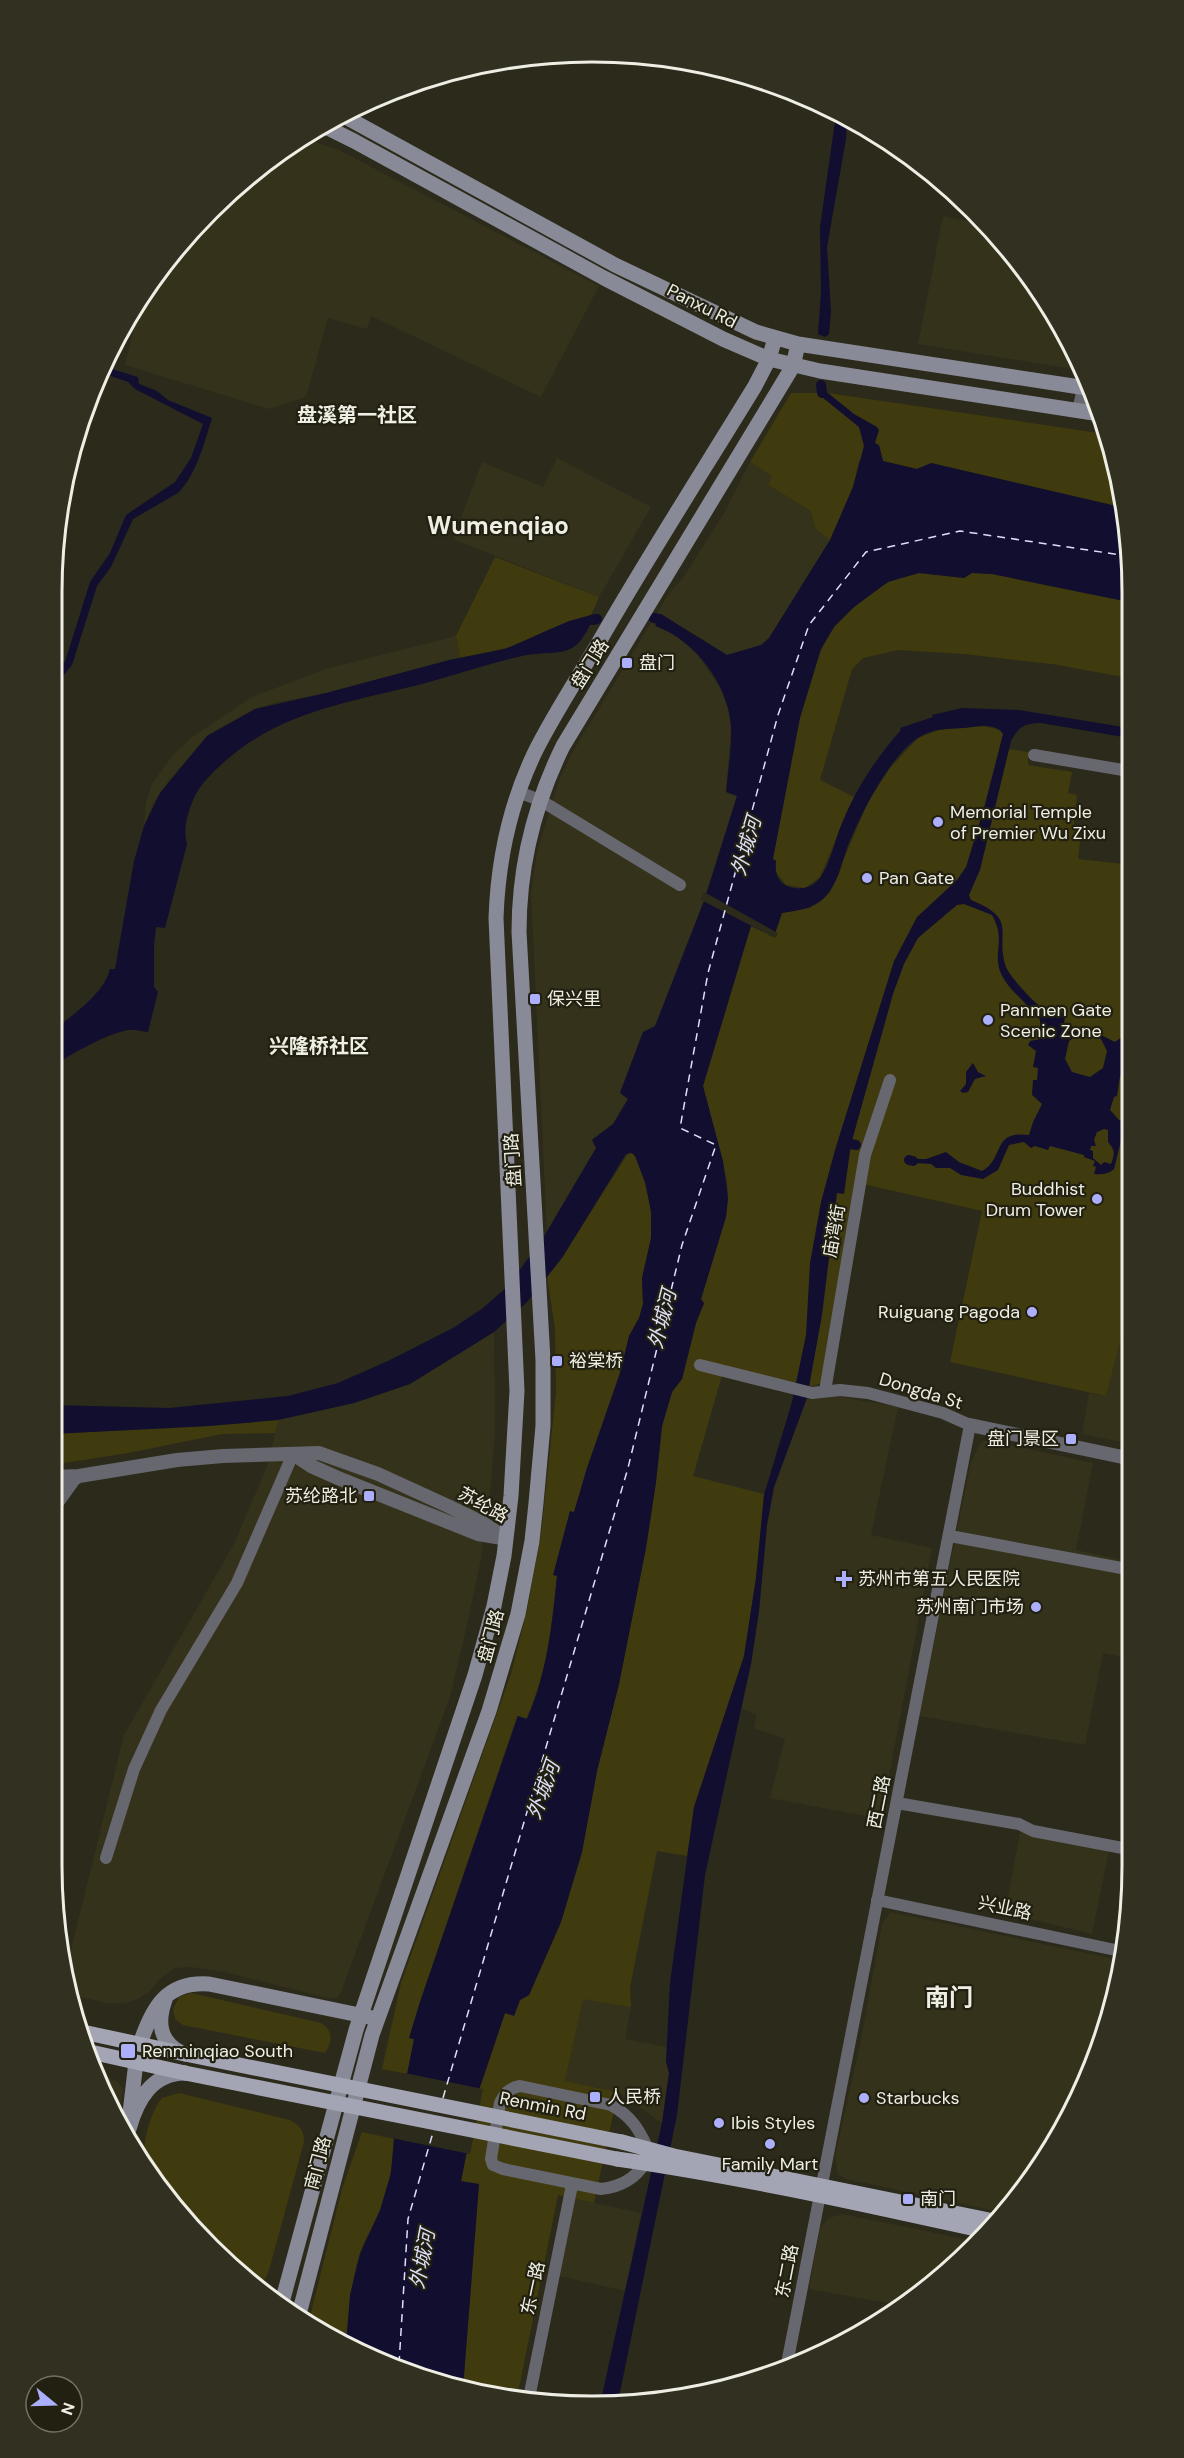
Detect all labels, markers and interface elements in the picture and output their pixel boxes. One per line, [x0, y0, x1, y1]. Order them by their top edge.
street label: Panxu Rd [663, 278, 741, 334]
district label: 盘溪第一社区 [297, 402, 417, 428]
district label: Wumenqiao [427, 510, 569, 541]
street label: 盘门路 [566, 635, 614, 693]
place label: 盘门 [639, 651, 675, 675]
marker: 盘门 [620, 656, 634, 670]
place label: Memorial Temple of Premier Wu Zixu [950, 800, 1106, 845]
water label: 外城河 [725, 810, 768, 878]
marker: Memorial Temple of Premier Wu Zixu [931, 815, 945, 829]
place label: Pan Gate [879, 866, 954, 890]
marker: Pan Gate [860, 871, 874, 885]
place label: 保兴里 [547, 987, 601, 1011]
marker: 保兴里 [528, 992, 542, 1006]
place label: Panmen Gate Scenic Zone [1000, 998, 1112, 1043]
marker: Panmen Gate Scenic Zone [981, 1013, 995, 1027]
district label: 兴隆桥社区 [269, 1033, 369, 1059]
street label: 盘门路 [499, 1132, 527, 1188]
place label: Buddhist Drum Tower [986, 1177, 1085, 1222]
marker: Buddhist Drum Tower [1090, 1192, 1104, 1206]
street label: 庙湾街 [817, 1202, 851, 1260]
water label: 外城河 [642, 1283, 683, 1351]
place label: Ruiguang Pagoda [878, 1300, 1020, 1324]
marker: Ruiguang Pagoda [1025, 1305, 1039, 1319]
place label: 裕棠桥 [569, 1349, 623, 1373]
marker: 裕棠桥 [550, 1354, 564, 1368]
street label: Dongda St [876, 1367, 966, 1415]
place label: 盘门景区 [987, 1427, 1059, 1451]
marker: 盘门景区 [1064, 1432, 1078, 1446]
street label: 苏纶路 [454, 1481, 512, 1529]
place label: 苏纶路北 [285, 1484, 357, 1508]
marker: 苏纶路北 [362, 1489, 376, 1503]
place label: 苏州市第五人民医院 [858, 1567, 1020, 1591]
marker: 苏州市第五人民医院 [835, 1570, 853, 1588]
place label: 苏州南门市场 [916, 1595, 1024, 1619]
marker: 苏州南门市场 [1029, 1600, 1043, 1614]
street label: 盘门路 [472, 1607, 510, 1665]
water label: 外城河 [521, 1754, 567, 1823]
street label: 西二路 [862, 1773, 896, 1831]
street label: 兴业路 [976, 1891, 1034, 1925]
district label: 南门 [925, 1982, 973, 2013]
place label: Renminqiao South [142, 2039, 293, 2063]
marker: Renminqiao South [119, 2042, 137, 2060]
place label: 人民桥 [607, 2085, 661, 2109]
street label: Renmin Rd [498, 2086, 588, 2126]
place label: Starbucks [876, 2086, 959, 2110]
marker: 人民桥 [588, 2090, 602, 2104]
marker: Starbucks [857, 2091, 871, 2105]
place label: Ibis Styles [731, 2111, 815, 2135]
marker: Ibis Styles [712, 2116, 726, 2130]
street label: 南门路 [299, 2134, 337, 2192]
marker: Family Mart [763, 2137, 777, 2151]
place label: Family Mart [722, 2152, 818, 2176]
place label: 南门 [920, 2187, 956, 2211]
marker: 南门 [901, 2192, 915, 2206]
water label: 外城河 [404, 2223, 441, 2291]
street label: 东二路 [770, 2242, 804, 2300]
street label: 东一路 [516, 2259, 550, 2317]
north arrow [24, 2374, 84, 2434]
text: N [56, 2400, 80, 2418]

